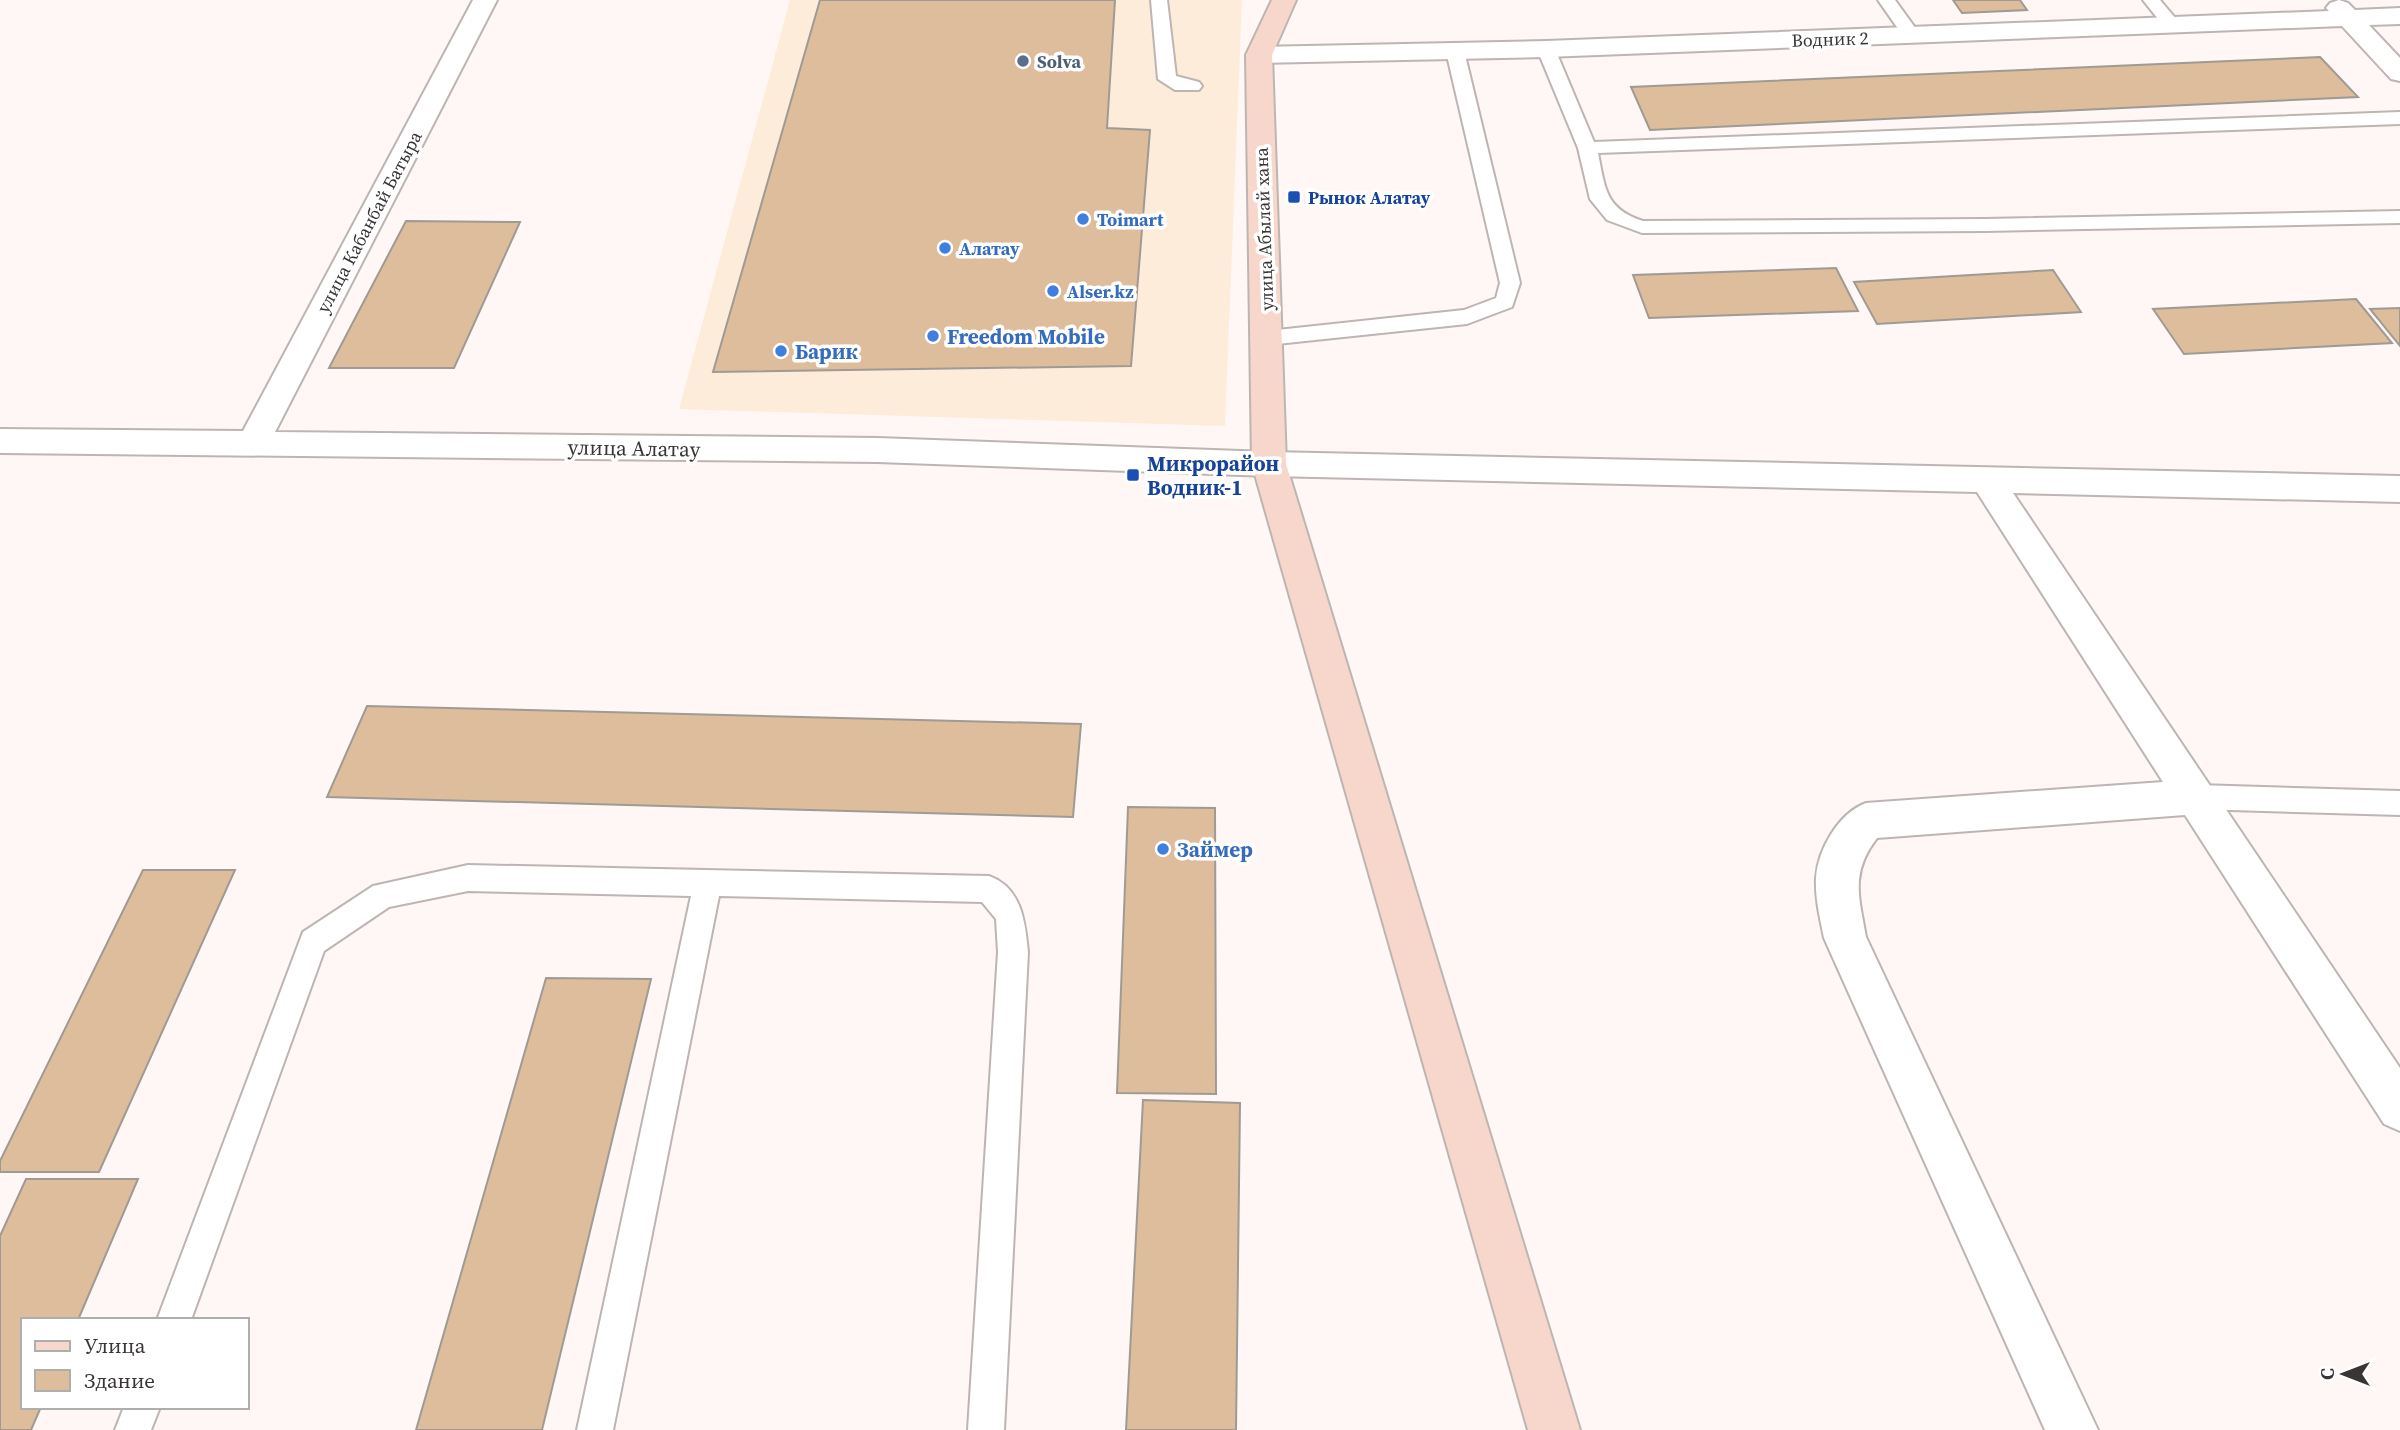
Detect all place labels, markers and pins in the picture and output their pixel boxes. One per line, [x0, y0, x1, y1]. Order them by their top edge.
place label: Solva [1037, 49, 1082, 74]
marker: Solva [1015, 53, 1031, 69]
place label: Рынок Алатау [1308, 185, 1431, 210]
marker: Рынок Алатау [1286, 189, 1302, 205]
place label: Toimart [1097, 207, 1164, 232]
marker: Toimart [1075, 211, 1091, 227]
place label: Алатау [959, 236, 1020, 261]
marker: Алатау [937, 240, 953, 256]
place label: Alser.kz [1067, 279, 1134, 304]
marker: Alser.kz [1045, 283, 1061, 299]
place label: Freedom Mobile [947, 322, 1105, 351]
marker: Freedom Mobile [925, 328, 941, 344]
place label: Барик [795, 337, 858, 366]
marker: Барик [773, 343, 789, 359]
place label: Микрорайон Водник-1 [1147, 449, 1279, 502]
marker: Микрорайон Водник-1 [1125, 467, 1141, 483]
place label: Займер [1177, 835, 1253, 864]
marker: Займер [1155, 841, 1171, 857]

